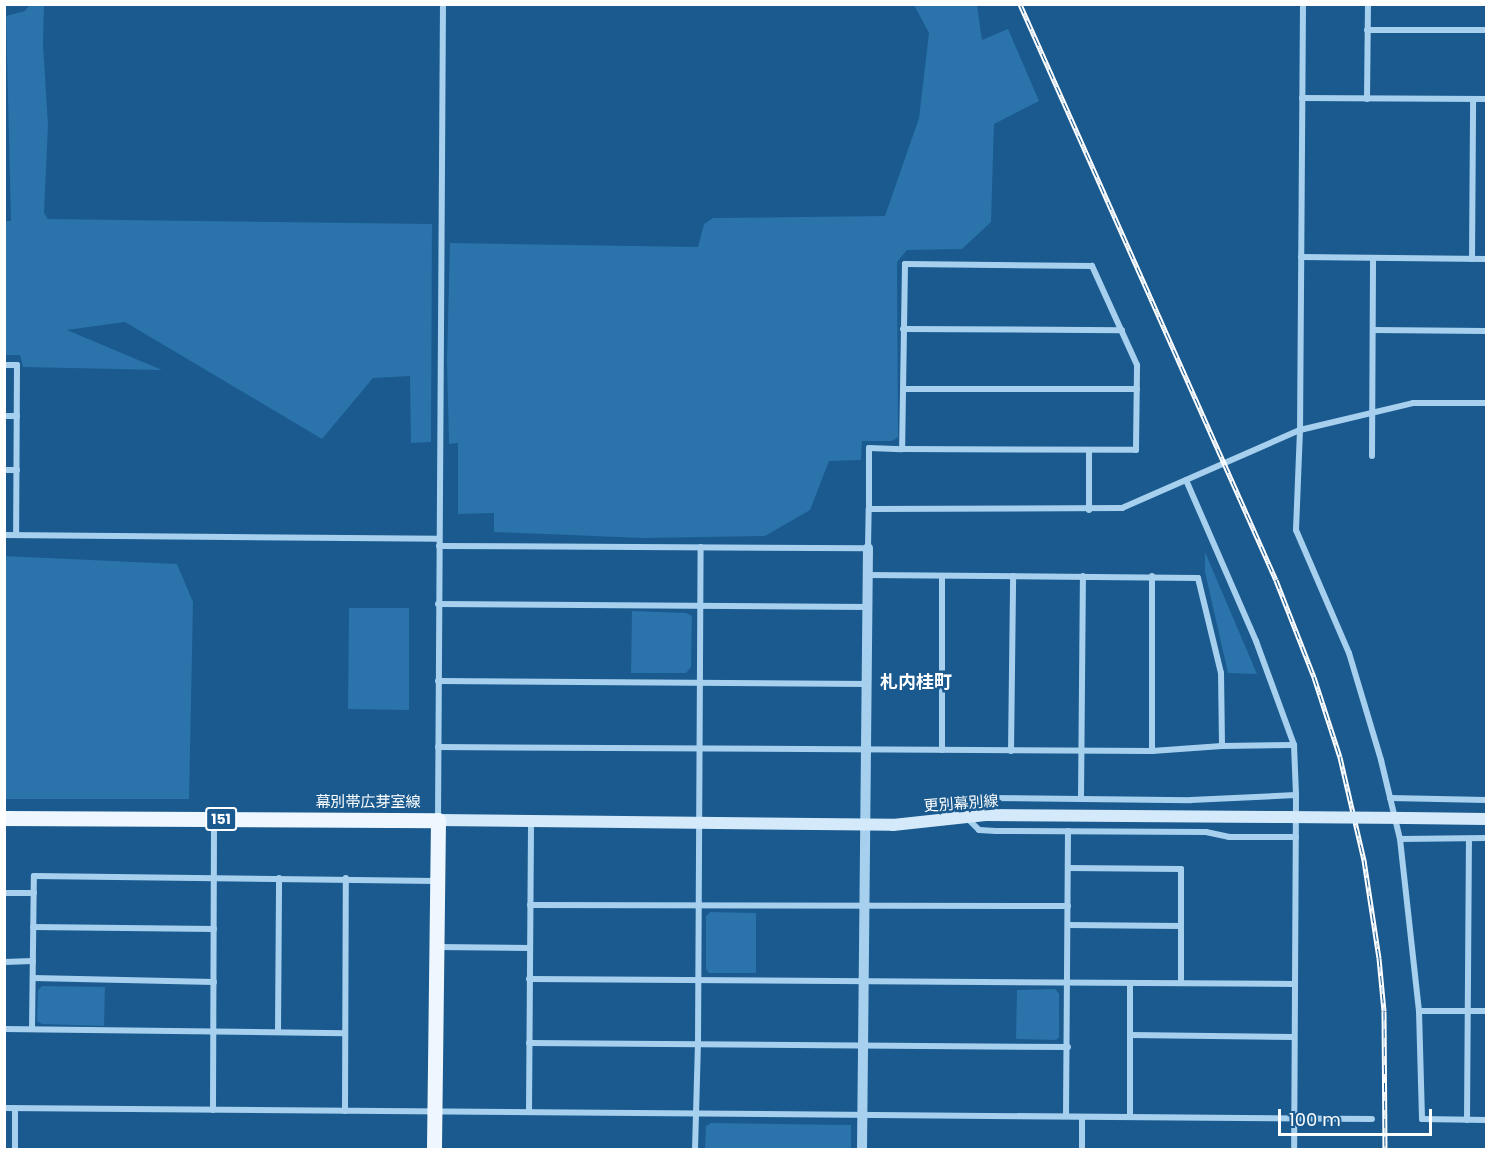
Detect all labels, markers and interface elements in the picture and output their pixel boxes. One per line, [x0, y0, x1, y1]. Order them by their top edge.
district label: 札内桂町 [880, 671, 952, 693]
street label: 更別幕別線 [923, 791, 999, 815]
street label: 幕別帯広芽室線 [316, 793, 420, 811]
road number: 151 [204, 808, 238, 830]
scale bar [1281, 1097, 1436, 1135]
text: 100 m [1289, 1107, 1341, 1132]

